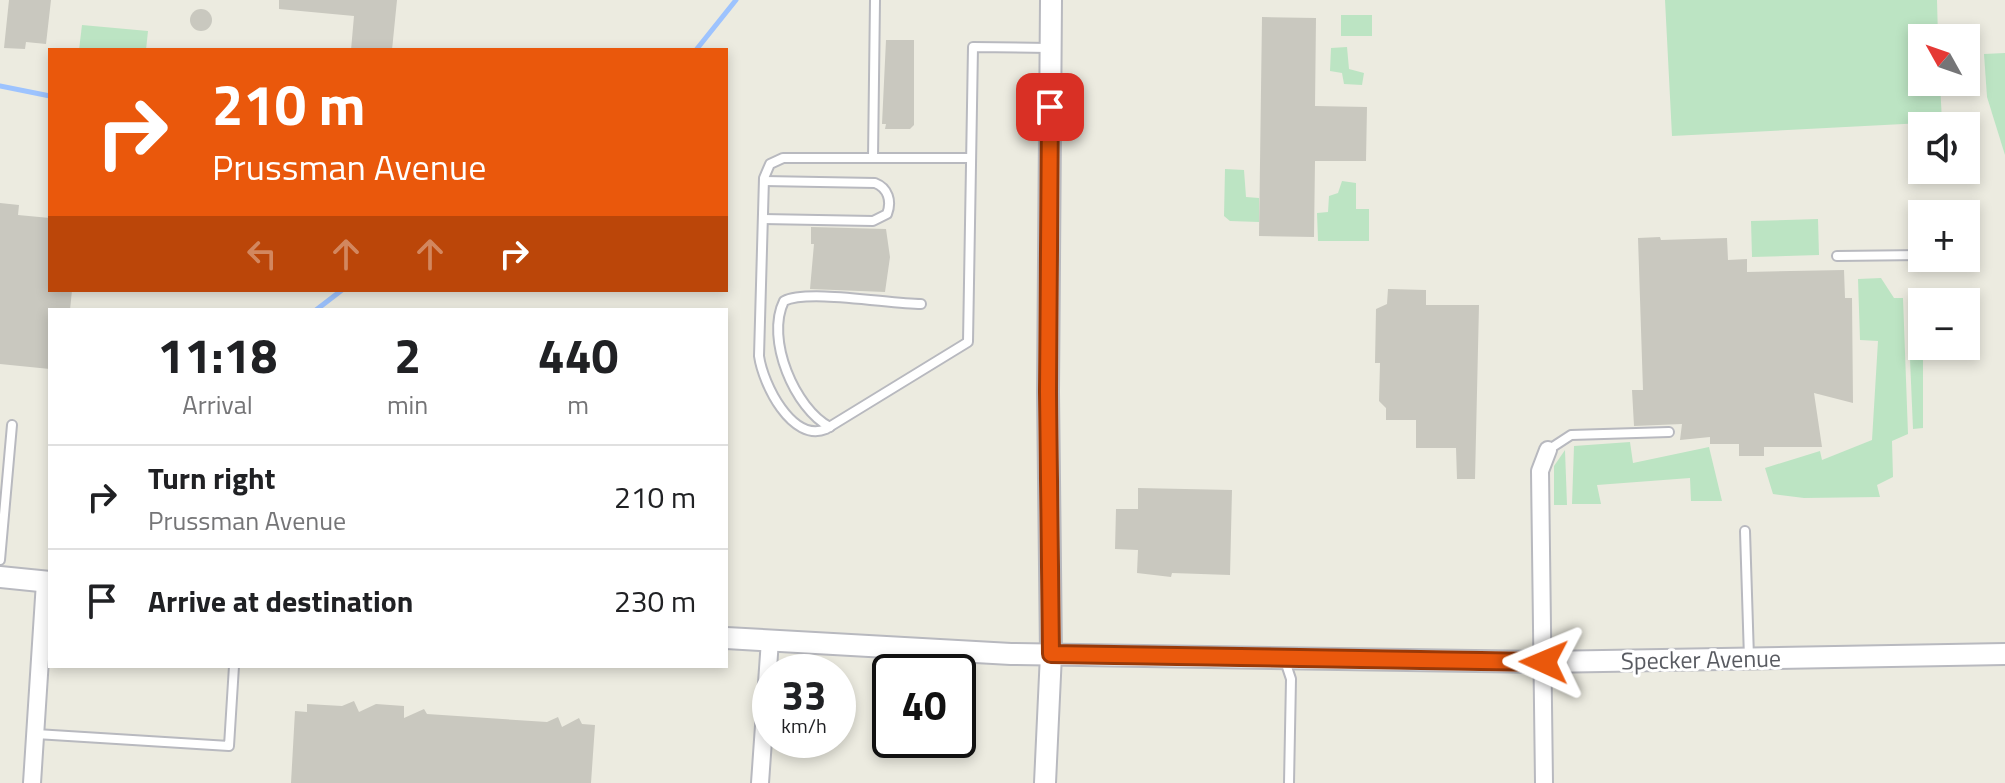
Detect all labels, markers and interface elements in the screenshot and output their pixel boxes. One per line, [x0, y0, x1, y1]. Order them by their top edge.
north arrow [1908, 24, 1980, 96]
map controls [1908, 24, 1980, 360]
text: 210 m [212, 62, 365, 147]
pin [1016, 73, 1084, 141]
icon: right [80, 80, 184, 184]
icon: arrive [1028, 85, 1072, 129]
button: sound [1908, 112, 1980, 184]
text: Prussman Avenue [212, 139, 486, 194]
button: + [1908, 200, 1980, 272]
icon: left [240, 232, 284, 276]
icon: ahead [324, 232, 368, 276]
icon: ahead [408, 232, 452, 276]
icon: right [492, 232, 536, 276]
button: − [1908, 288, 1980, 360]
text: 11:18 [158, 319, 277, 392]
text: 2 [394, 319, 421, 392]
text: 440 [538, 319, 618, 392]
text: Arrival [182, 385, 253, 424]
text: min [387, 385, 428, 424]
text: m [567, 385, 589, 424]
text: Turn right [148, 455, 276, 501]
text: 210 m [614, 474, 696, 520]
icon: right [80, 475, 124, 519]
text: Prussman Avenue [148, 501, 346, 540]
text: Arrive at destination [148, 578, 413, 624]
text: 230 m [614, 578, 696, 624]
icon: arrive [80, 579, 124, 623]
position arrow [1502, 620, 1586, 704]
street label: Specker Avenue [1621, 640, 1781, 678]
speed limit sign: 40 [872, 654, 976, 758]
text: 33 [782, 665, 826, 726]
text: km/h [781, 710, 827, 741]

